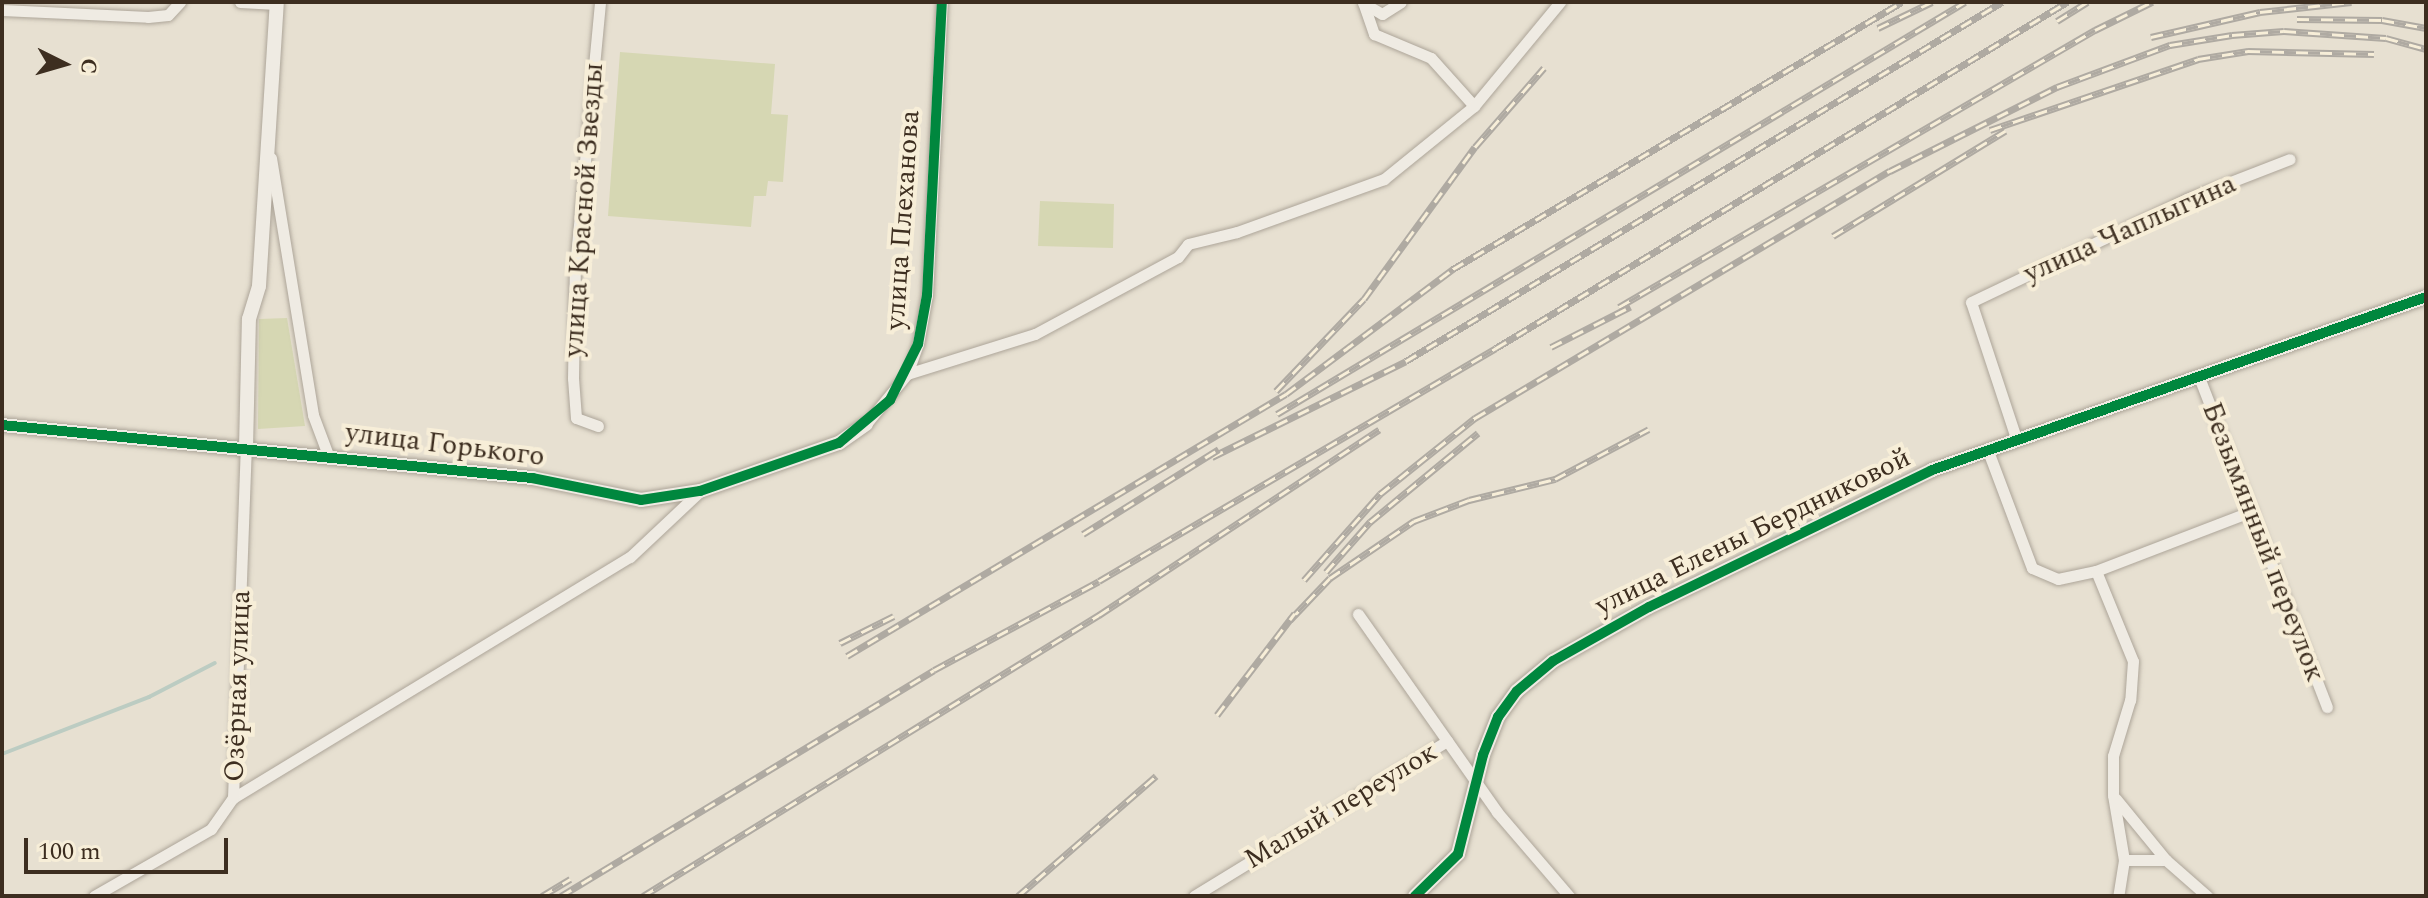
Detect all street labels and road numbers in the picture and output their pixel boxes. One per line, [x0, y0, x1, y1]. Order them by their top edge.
street label: улица Красной Звезды [557, 62, 611, 358]
street label: улица Плеханова [879, 109, 927, 331]
street label: улица Чаплыгина [2019, 167, 2241, 291]
street label: Безымянный переулок [2194, 398, 2332, 686]
street label: улица Горького [343, 416, 547, 474]
street label: улица Елены Бердниковой [1590, 441, 1916, 623]
street label: Озёрная улица [218, 589, 258, 783]
street label: Малый переулок [1239, 735, 1443, 877]

